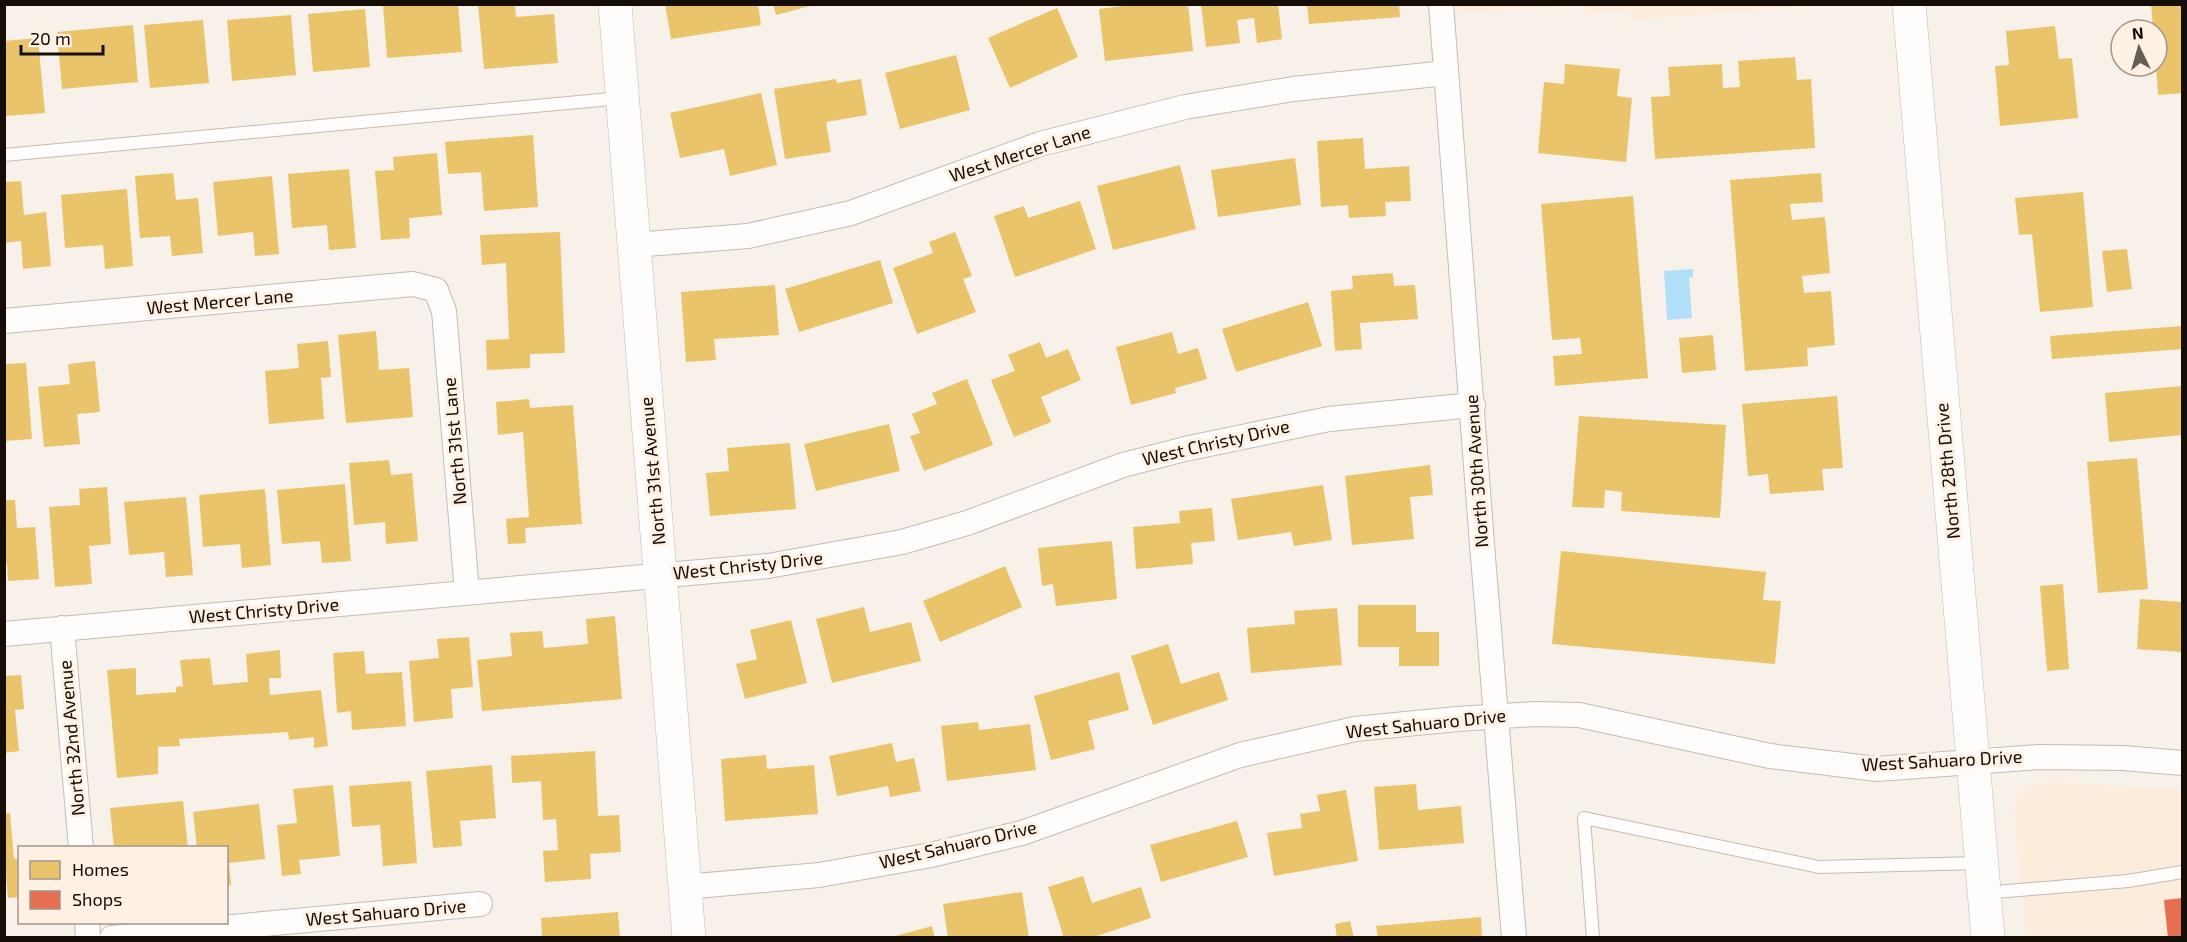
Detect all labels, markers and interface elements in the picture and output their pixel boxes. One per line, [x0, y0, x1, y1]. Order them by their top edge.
scale bar [21, 18, 104, 56]
north arrow [2109, 18, 2169, 78]
text: N [2131, 23, 2144, 43]
text: 20 m [30, 27, 71, 49]
street label: West Mercer Lane [946, 120, 1093, 186]
street label: West Mercer Lane [146, 284, 294, 318]
street label: North 31st Lane [437, 376, 471, 506]
street label: North 30th Avenue [1460, 394, 1492, 548]
street label: North 31st Avenue [635, 396, 669, 546]
street label: North 28th Drive [1930, 402, 1964, 540]
street label: West Christy Drive [1140, 414, 1292, 470]
street label: West Christy Drive [672, 546, 824, 584]
street label: West Christy Drive [188, 592, 340, 628]
street label: North 32nd Avenue [53, 659, 89, 817]
street label: West Sahuaro Drive [1345, 704, 1507, 742]
street label: West Sahuaro Drive [1861, 745, 2023, 775]
street label: West Sahuaro Drive [877, 815, 1039, 873]
legend [18, 846, 228, 924]
text: Homes [72, 858, 129, 880]
text: Shops [72, 888, 122, 910]
street label: West Sahuaro Drive [305, 894, 467, 930]

